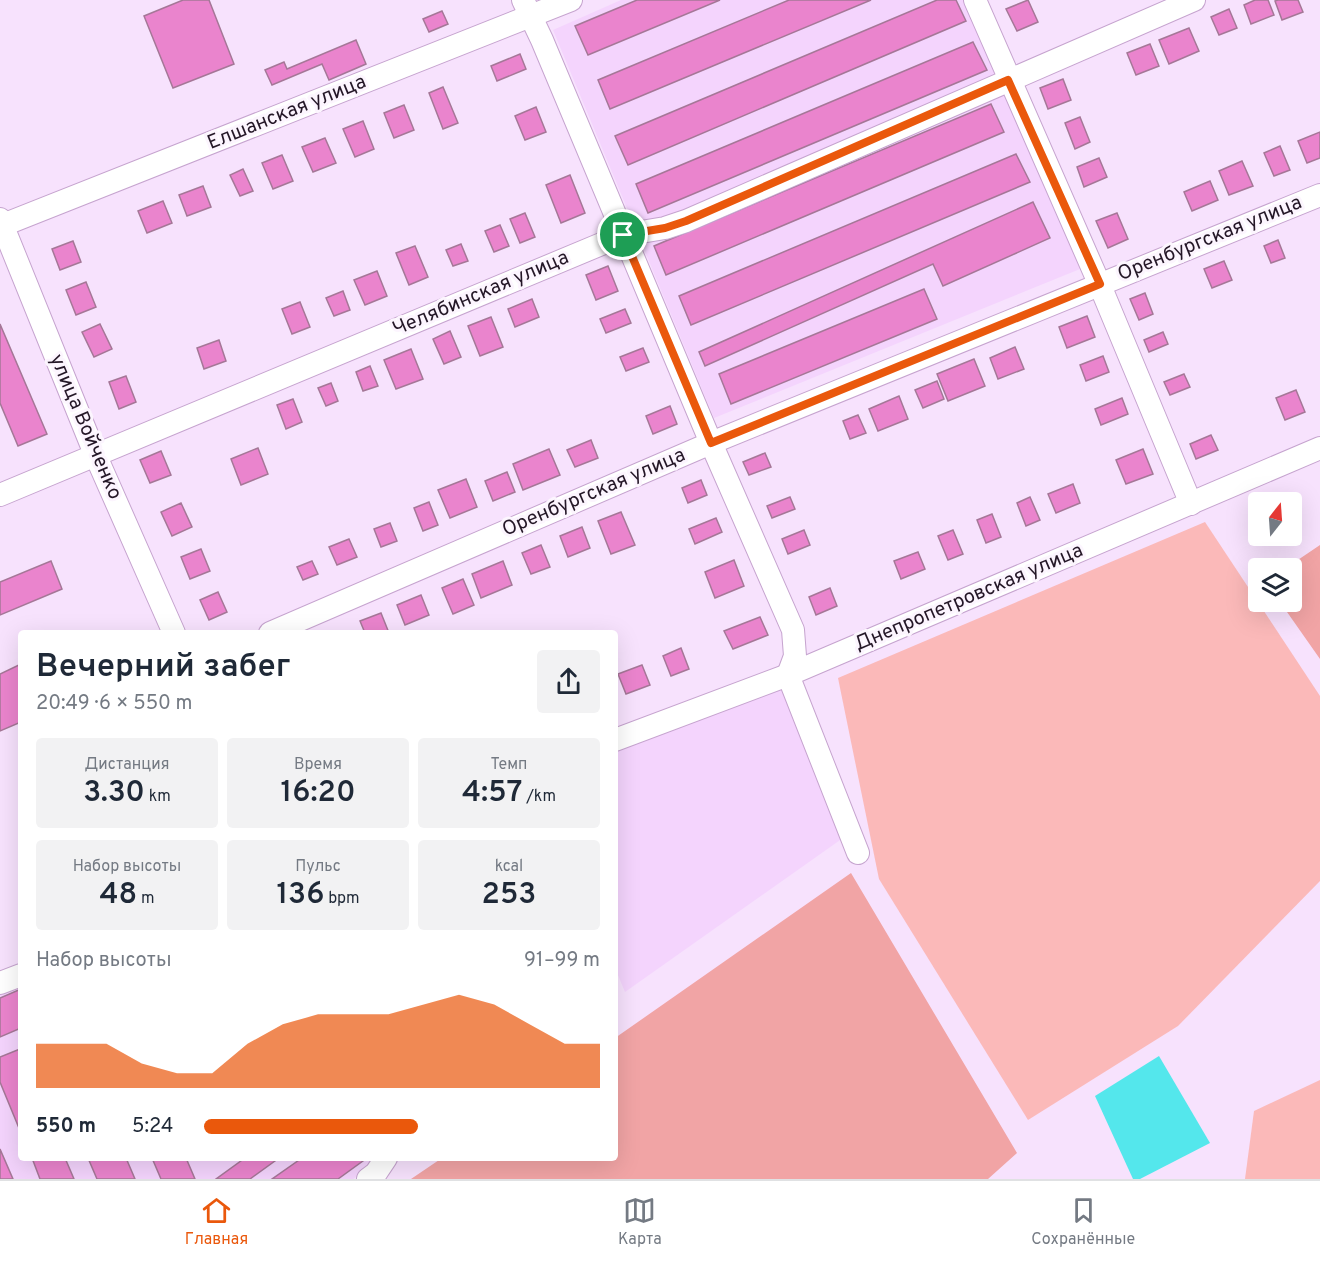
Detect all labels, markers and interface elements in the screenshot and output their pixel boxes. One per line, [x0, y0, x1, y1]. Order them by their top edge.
street label: Елшанская улица [204, 69, 370, 157]
street label: Оренбургская улица [1114, 190, 1306, 288]
pin [597, 209, 648, 260]
icon: arrive [606, 218, 639, 251]
street label: Челябинская улица [389, 245, 573, 343]
street label: улица Войченко [43, 350, 127, 504]
street label: Оренбургская улица [499, 443, 689, 543]
north arrow [1248, 492, 1302, 546]
map controls [1248, 492, 1302, 612]
street label: Днепропетровская улица [851, 538, 1087, 658]
button: layers [1248, 558, 1302, 612]
text: Вечерний забег [36, 647, 291, 689]
button: share [537, 650, 600, 713]
text: 20:49 · 6 × 550 m [36, 691, 193, 717]
text: Дистанция [84, 755, 170, 775]
text: Время [294, 755, 342, 775]
text: Темп [491, 755, 527, 775]
text: 3.30 [83, 775, 145, 812]
text: 16:20 [280, 775, 356, 812]
text: 4:57 [462, 775, 522, 812]
text: km [145, 787, 171, 807]
text: /km [522, 787, 556, 807]
text: Набор высоты [73, 857, 181, 877]
text: Пульс [295, 857, 341, 877]
text: kcal [495, 857, 523, 877]
text: 48 [99, 877, 137, 914]
text: 136 [276, 877, 324, 914]
text: 253 [482, 877, 536, 914]
text: m [137, 889, 155, 909]
text: bpm [324, 889, 360, 909]
text: Набор высоты [36, 948, 172, 974]
text: 91–99 m [524, 948, 600, 974]
text: 550 m [36, 1114, 96, 1140]
text: 5:24 [132, 1114, 173, 1140]
tab: Главная [185, 1194, 248, 1250]
tab: Карта [618, 1194, 662, 1250]
tab: Сохранённые [1031, 1194, 1135, 1250]

